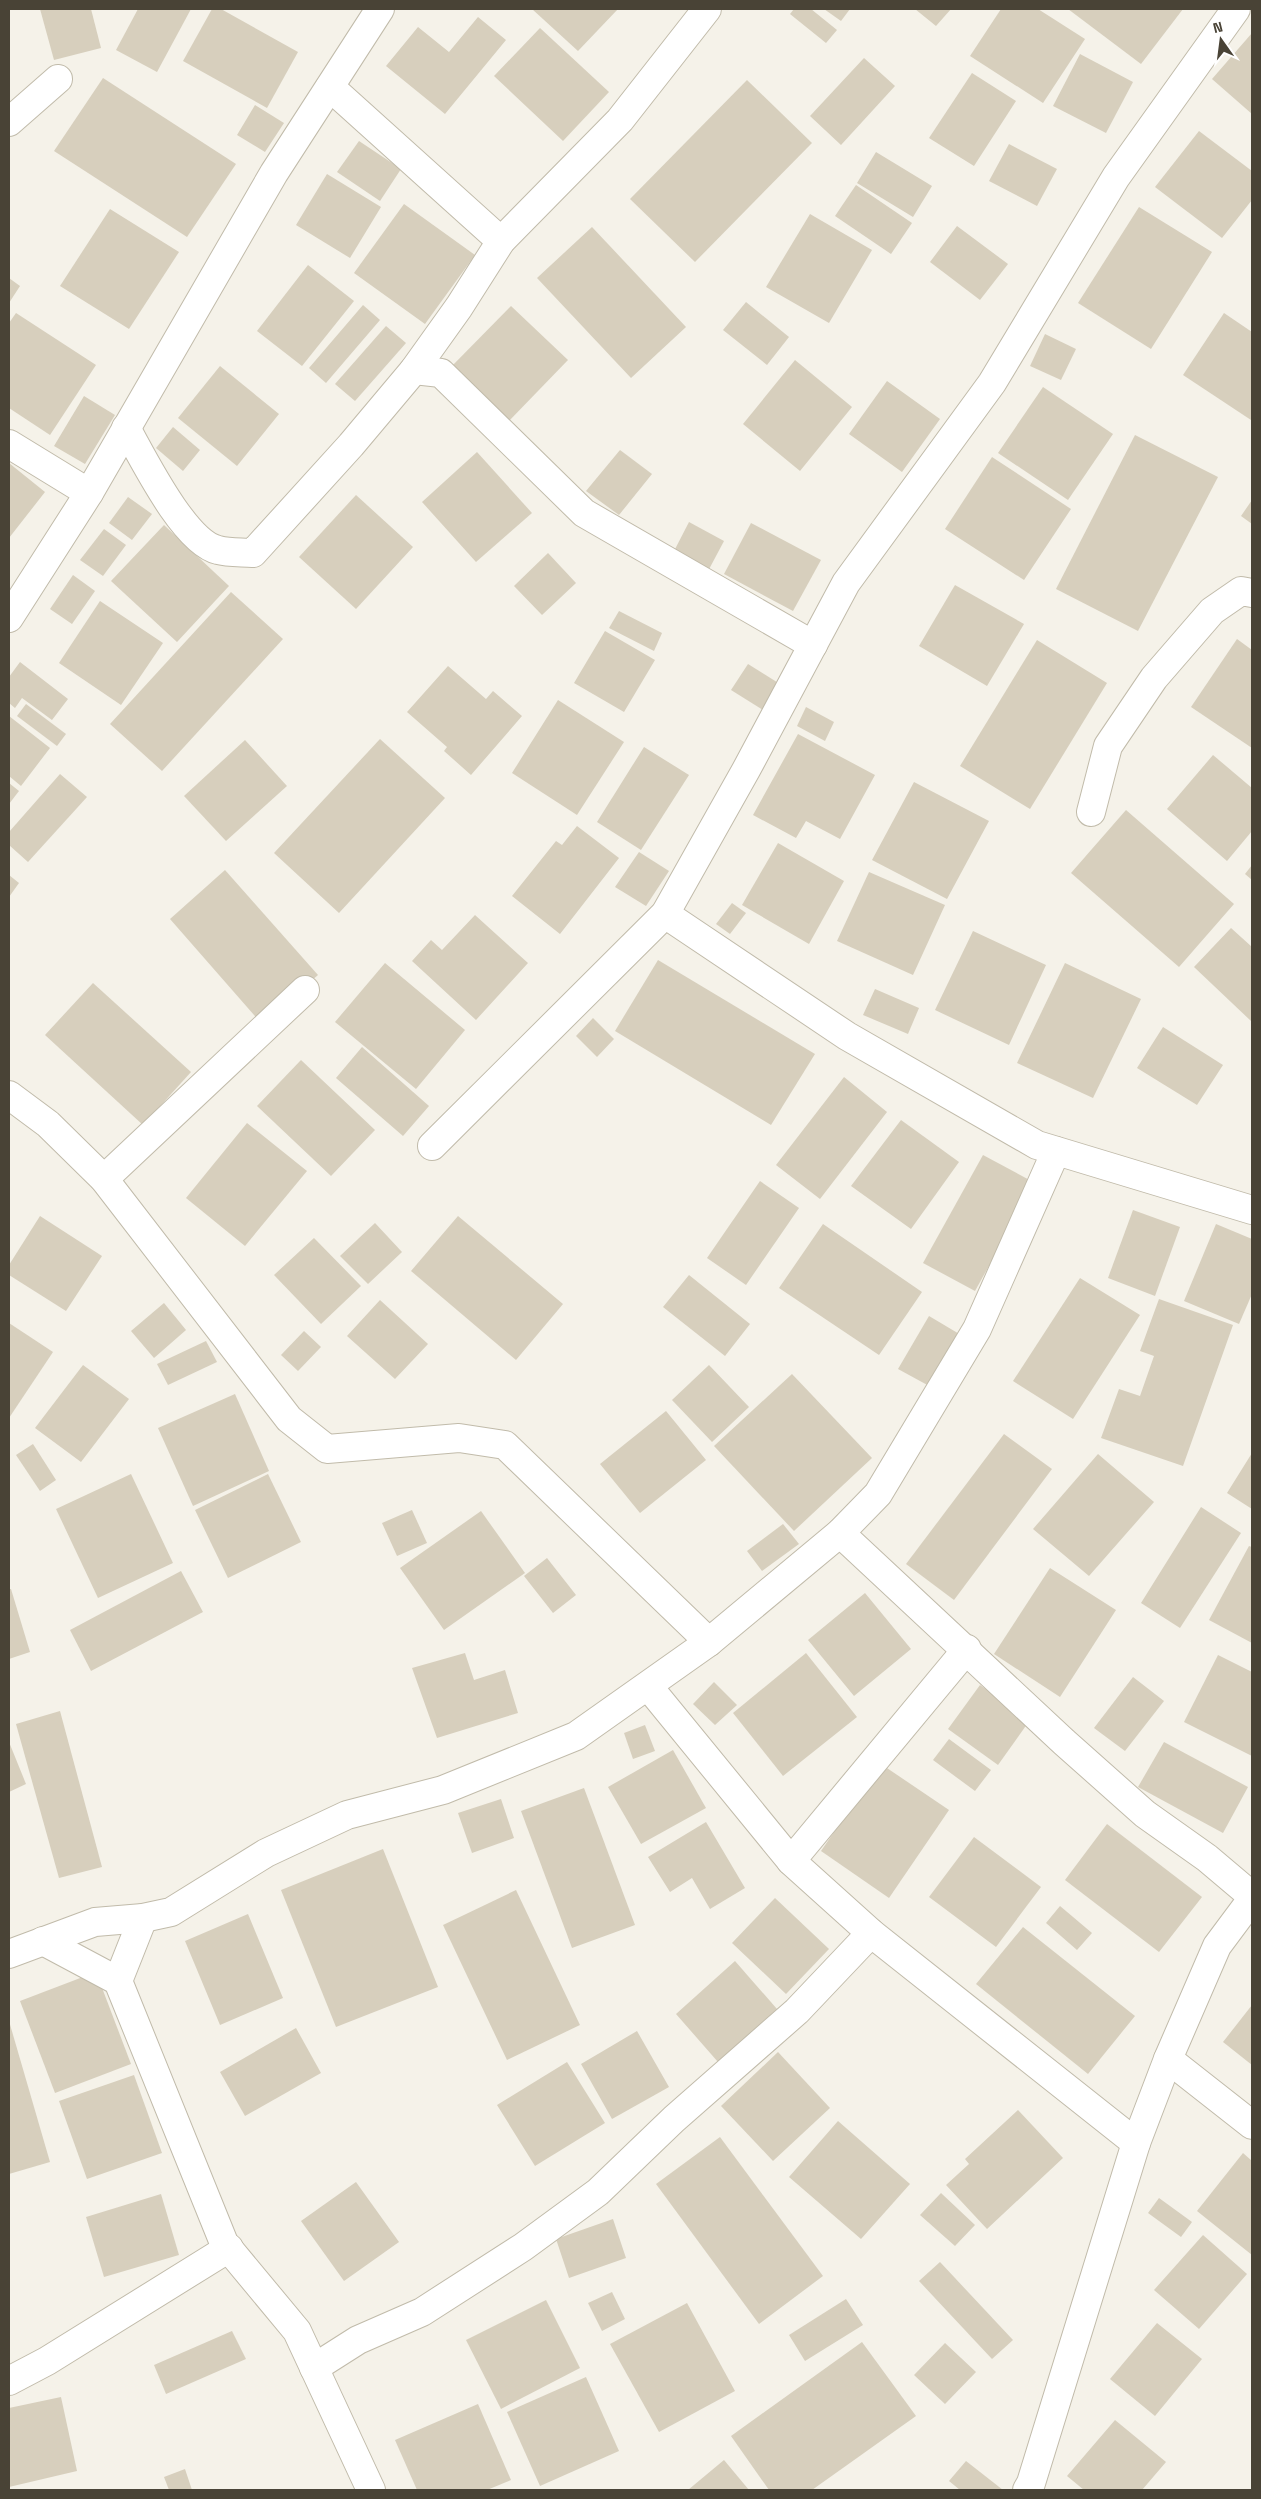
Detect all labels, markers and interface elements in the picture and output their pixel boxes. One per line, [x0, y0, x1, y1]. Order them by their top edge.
north arrow [1196, 15, 1246, 65]
text: N [1211, 18, 1225, 37]

